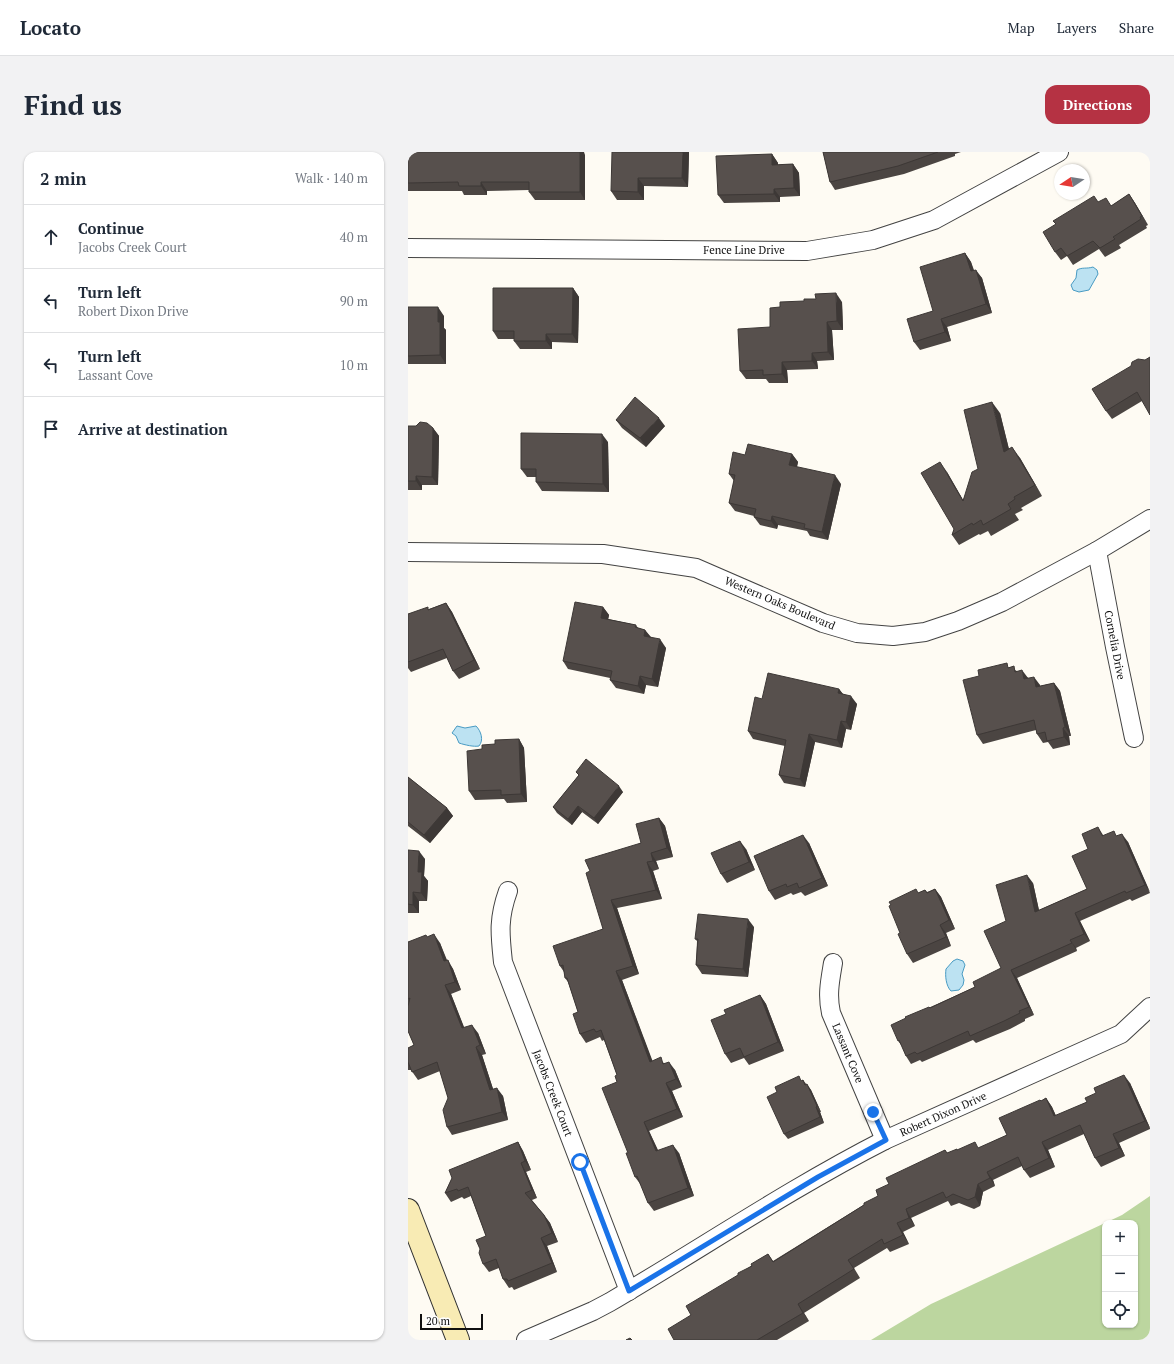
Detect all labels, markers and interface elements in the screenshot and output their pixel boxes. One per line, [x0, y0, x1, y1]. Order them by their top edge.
text: Locato [20, 15, 81, 40]
text: Map [1008, 18, 1035, 37]
text: Layers [1057, 18, 1097, 37]
text: Share [1119, 18, 1154, 37]
button: Directions [1045, 85, 1150, 124]
text: Find us [24, 86, 122, 123]
north arrow [1054, 164, 1090, 200]
text: 2 min [40, 167, 87, 190]
text: Walk · 140 m [295, 169, 368, 187]
text: Continue [78, 218, 144, 238]
icon: ahead [40, 226, 62, 248]
text: 40 m [340, 228, 368, 246]
text: Jacobs Creek Court [78, 238, 187, 256]
street label: Fence Line Drive [703, 243, 785, 257]
text: Turn left [78, 282, 142, 302]
icon: left [40, 290, 62, 312]
text: 90 m [340, 292, 368, 310]
text: Robert Dixon Drive [78, 302, 189, 320]
text: Turn left [78, 346, 142, 366]
icon: left [40, 354, 62, 376]
text: 10 m [340, 356, 368, 374]
text: Lassant Cove [78, 366, 153, 384]
icon: arrive [40, 418, 62, 440]
text: Arrive at destination [78, 419, 228, 439]
street label: Western Oaks Boulevard [723, 573, 837, 633]
street label: Cornelia Drive [1101, 609, 1129, 681]
street label: Lassant Cove [829, 1021, 867, 1085]
street label: Jacobs Creek Court [530, 1048, 576, 1138]
street label: Robert Dixon Drive [897, 1088, 989, 1139]
route end [864, 1103, 882, 1121]
route start [571, 1153, 589, 1171]
map controls [1102, 1220, 1138, 1328]
button: + [1102, 1220, 1138, 1256]
button: − [1102, 1256, 1138, 1292]
button: locate [1102, 1292, 1138, 1328]
scale bar [420, 1312, 483, 1331]
text: 20 m [426, 1314, 450, 1328]

